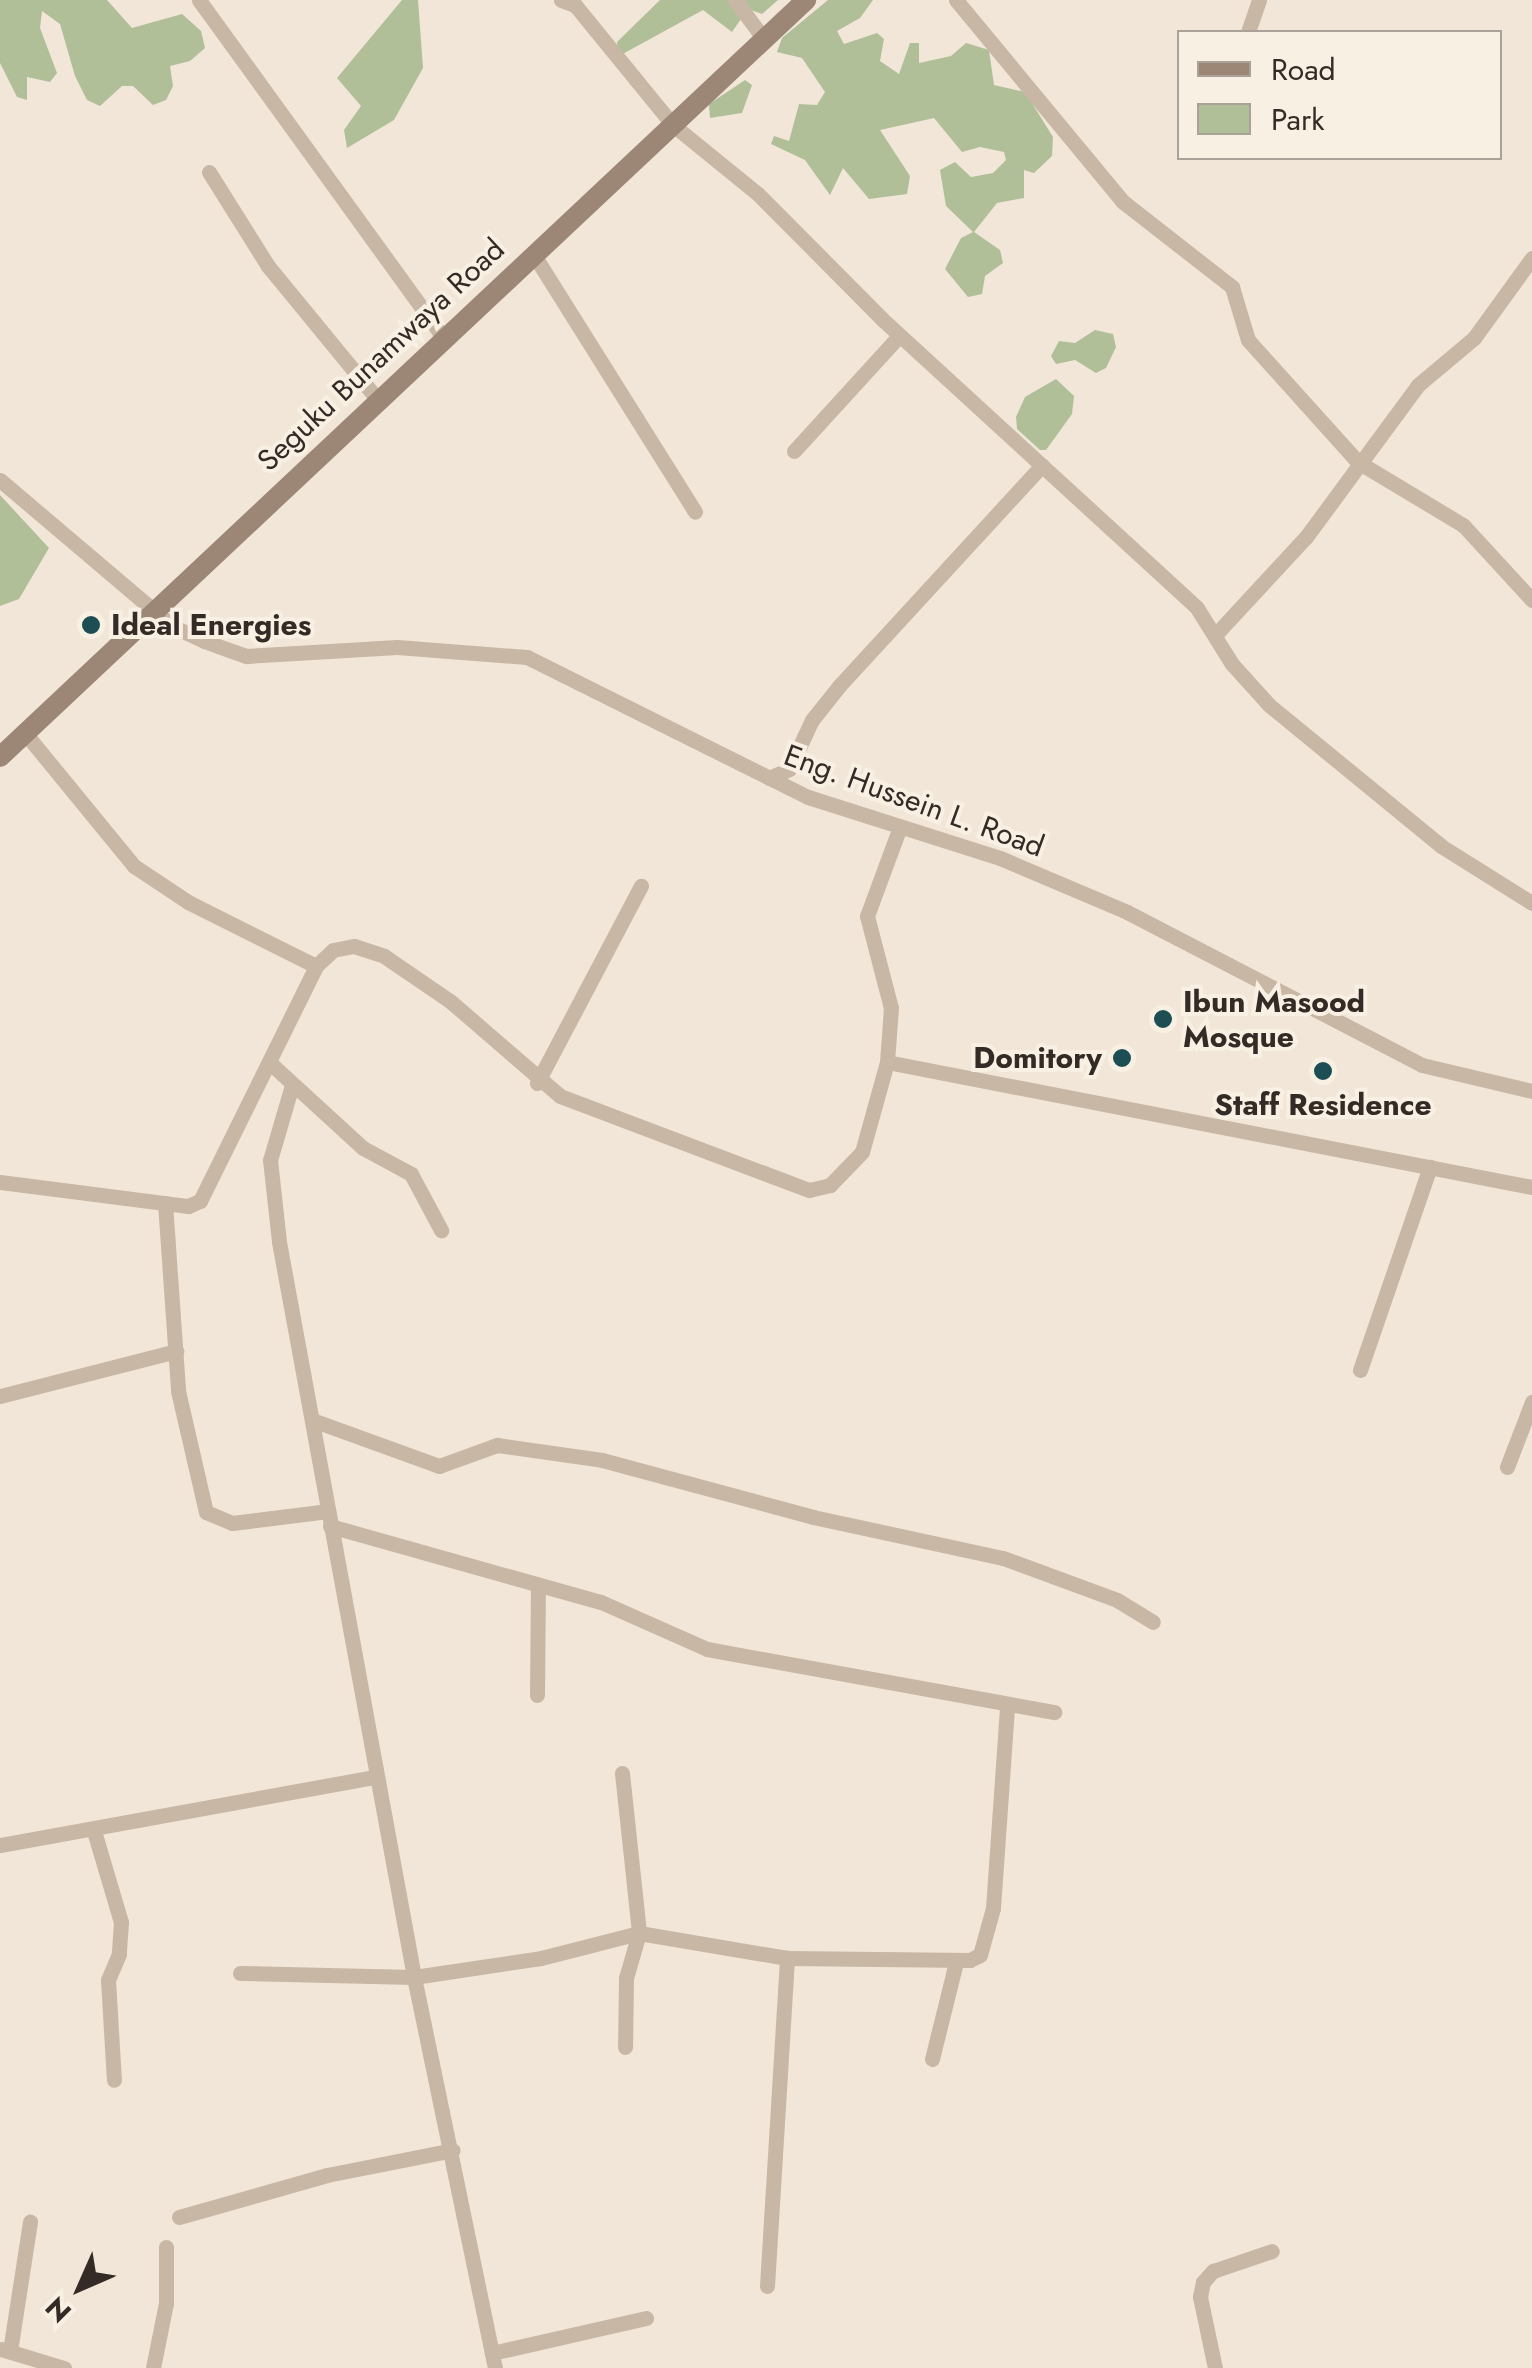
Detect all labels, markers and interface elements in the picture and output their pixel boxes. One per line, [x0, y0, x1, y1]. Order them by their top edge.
legend [1177, 30, 1502, 160]
text: Road [1271, 48, 1336, 91]
text: Park [1271, 98, 1324, 141]
street label: Seguku Bunamwaya Road [250, 231, 512, 479]
place label: Ideal Energies [111, 607, 311, 643]
marker: Ideal Energies [80, 614, 102, 636]
street label: Eng. Hussein L. Road [779, 737, 1049, 865]
place label: Ibun Masood Mosque [1183, 984, 1365, 1054]
marker: Ibun Masood Mosque [1152, 1008, 1174, 1030]
place label: Domitory [973, 1040, 1102, 1076]
marker: Domitory [1111, 1047, 1133, 1069]
marker: Staff Residence [1312, 1060, 1334, 1082]
place label: Staff Residence [1214, 1087, 1432, 1123]
north arrow [30, 2238, 130, 2338]
text: N [36, 2287, 81, 2332]

